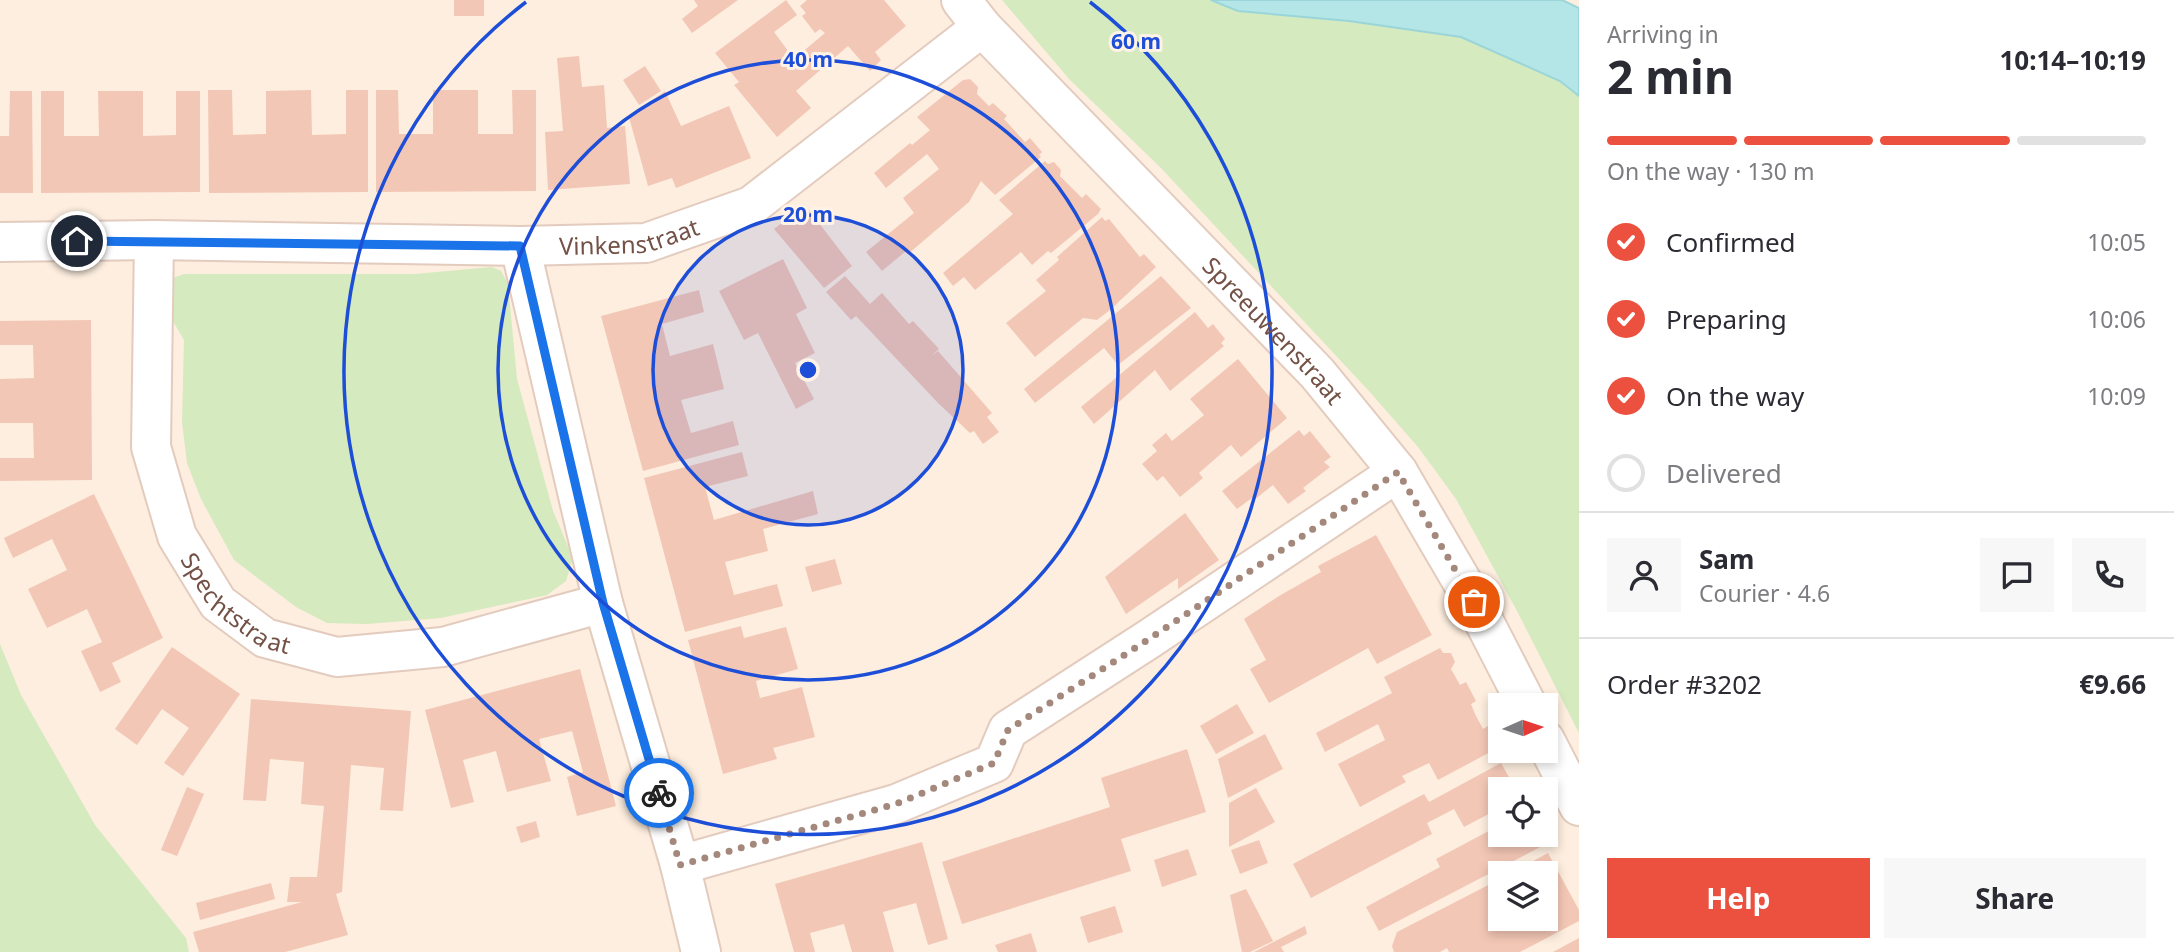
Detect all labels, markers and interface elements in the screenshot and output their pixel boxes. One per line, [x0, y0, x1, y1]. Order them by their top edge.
text: Arriving in [1607, 18, 1719, 50]
text: 60 m [1111, 27, 1161, 55]
text: 10:14–10:19 [1999, 42, 2146, 78]
text: 40 m [783, 45, 833, 73]
text: 2 min [1607, 45, 1734, 107]
text: On the way · 130 m [1607, 155, 1814, 187]
text: 20 m [783, 200, 833, 228]
street label: Vinkenstraat [559, 209, 704, 262]
pin [47, 211, 107, 271]
icon: home [58, 222, 96, 260]
icon: check [1607, 223, 1645, 261]
text: Confirmed [1666, 224, 1796, 260]
text: 10:05 [2087, 226, 2146, 258]
street label: Spreeuwenstraat [1196, 249, 1352, 411]
icon: check [1607, 300, 1645, 338]
text: Preparing [1666, 301, 1787, 337]
text: 10:06 [2087, 303, 2146, 335]
centre of rings [796, 358, 820, 382]
icon: check [1607, 377, 1645, 415]
text: On the way [1666, 378, 1804, 414]
text: 10:09 [2087, 380, 2146, 412]
text: Delivered [1666, 455, 1782, 491]
button: person [1607, 538, 1681, 612]
button: chat [1980, 538, 2054, 612]
button: phone [2072, 538, 2146, 612]
text: Sam [1699, 541, 1754, 577]
street label: Spechtstraat [174, 546, 295, 661]
pin [1444, 572, 1504, 632]
text: Courier · 4.6 [1699, 577, 1830, 609]
icon: bag [1455, 583, 1493, 621]
text: Order #3202 [1607, 666, 1762, 702]
text: €9.66 [2079, 666, 2146, 702]
north arrow [1488, 693, 1558, 763]
map controls [1488, 693, 1558, 931]
courier [624, 758, 694, 828]
icon: bike [640, 774, 678, 812]
button: locate [1488, 777, 1558, 847]
button: Help [1607, 858, 1870, 938]
button: Share [1884, 858, 2146, 938]
button: layers [1488, 861, 1558, 931]

